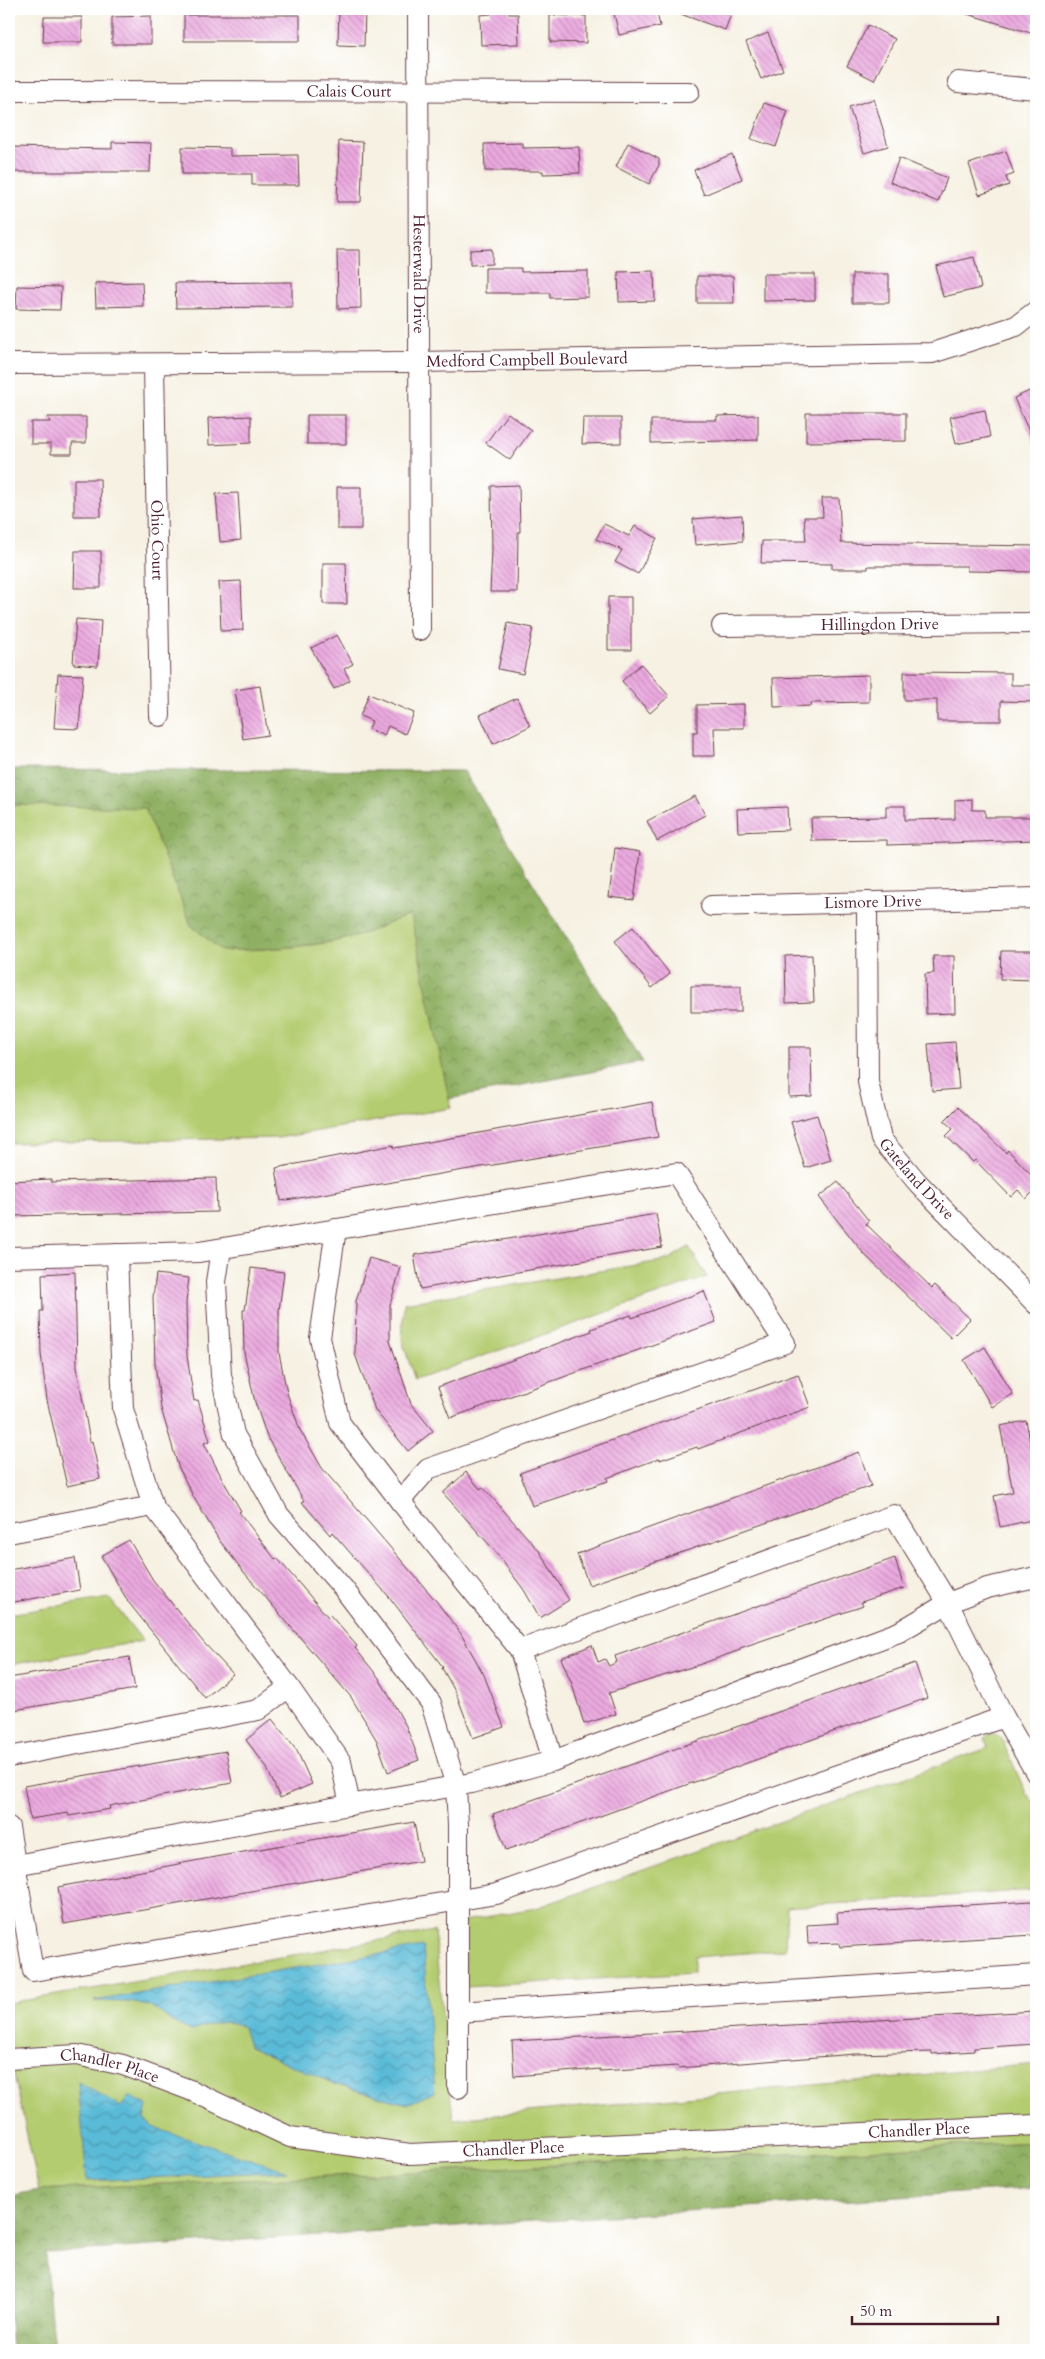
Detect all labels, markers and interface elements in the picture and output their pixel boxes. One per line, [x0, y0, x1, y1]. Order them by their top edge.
street label: Calais Court [307, 80, 391, 103]
street label: Hesterwald Drive [408, 214, 430, 334]
street label: Medford Campbell Boulevard [426, 347, 628, 373]
street label: Ohio Court [145, 499, 169, 580]
street label: Hillingdon Drive [821, 613, 939, 636]
street label: Lismore Drive [824, 890, 922, 914]
street label: Gateland Drive [874, 1133, 959, 1225]
street label: Chandler Place [59, 2044, 162, 2089]
street label: Chandler Place [868, 2117, 971, 2144]
street label: Chandler Place [462, 2136, 565, 2163]
scale bar [852, 2294, 999, 2326]
text: 50 m [860, 2301, 892, 2321]

